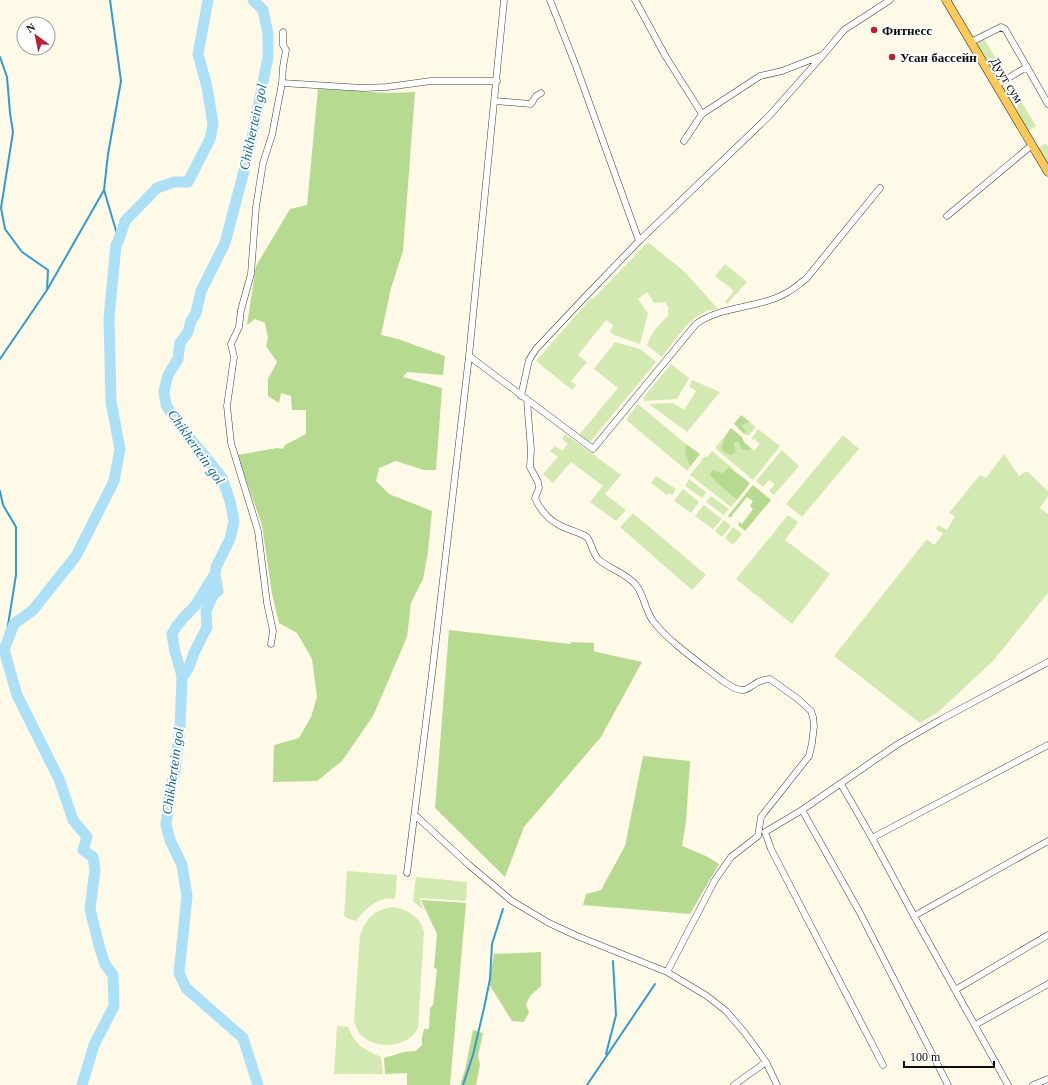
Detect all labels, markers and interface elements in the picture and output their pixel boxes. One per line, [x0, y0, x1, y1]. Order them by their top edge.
north arrow [16, 16, 56, 56]
text: N [24, 20, 37, 35]
place label: Фитнесс [882, 23, 932, 38]
marker: Фитнесс [869, 25, 879, 35]
place label: Усан бассейн [900, 50, 977, 65]
marker: Усан бассейн [887, 52, 897, 62]
street label: Дуут сум [987, 54, 1027, 106]
water label: Chikhertein gol [237, 83, 269, 171]
water label: Chikhertein gol [165, 407, 227, 487]
water label: Chikhertein gol [159, 727, 187, 815]
scale bar [904, 1043, 994, 1069]
text: 100 m [910, 1050, 941, 1064]

